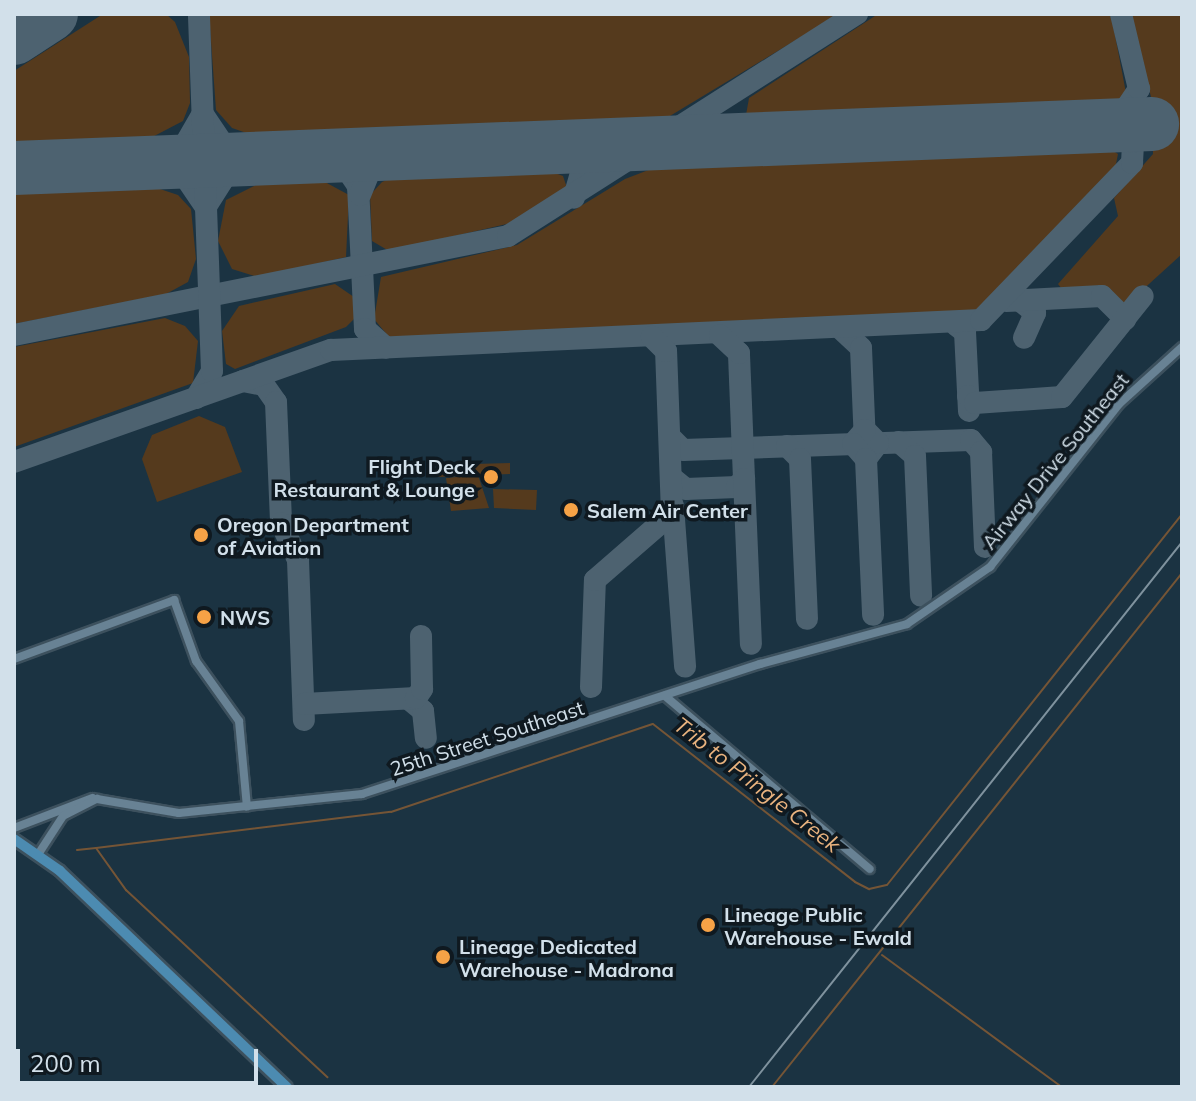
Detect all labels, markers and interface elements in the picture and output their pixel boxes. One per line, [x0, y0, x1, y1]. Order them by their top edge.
street label: Airway Drive Southeast [977, 368, 1133, 554]
place label: Flight Deck Restaurant & Lounge [274, 454, 475, 501]
marker: Flight Deck Restaurant & Lounge [482, 468, 500, 486]
place label: Salem Air Center [587, 498, 748, 522]
marker: Salem Air Center [562, 501, 580, 519]
place label: Oregon Department of Aviation [217, 512, 409, 559]
marker: Oregon Department of Aviation [192, 526, 210, 544]
place label: NWS [220, 605, 270, 629]
marker: NWS [195, 608, 213, 626]
street label: 25th Street Southeast [387, 695, 587, 781]
water label: Trib to Pringle Creek [668, 712, 846, 858]
place label: Lineage Public Warehouse - Ewald [724, 902, 912, 949]
marker: Lineage Public Warehouse - Ewald [699, 916, 717, 934]
place label: Lineage Dedicated Warehouse - Madrona [459, 934, 674, 981]
marker: Lineage Dedicated Warehouse - Madrona [434, 948, 452, 966]
scale bar [20, 1033, 262, 1083]
text: 200 m [30, 1048, 101, 1078]

